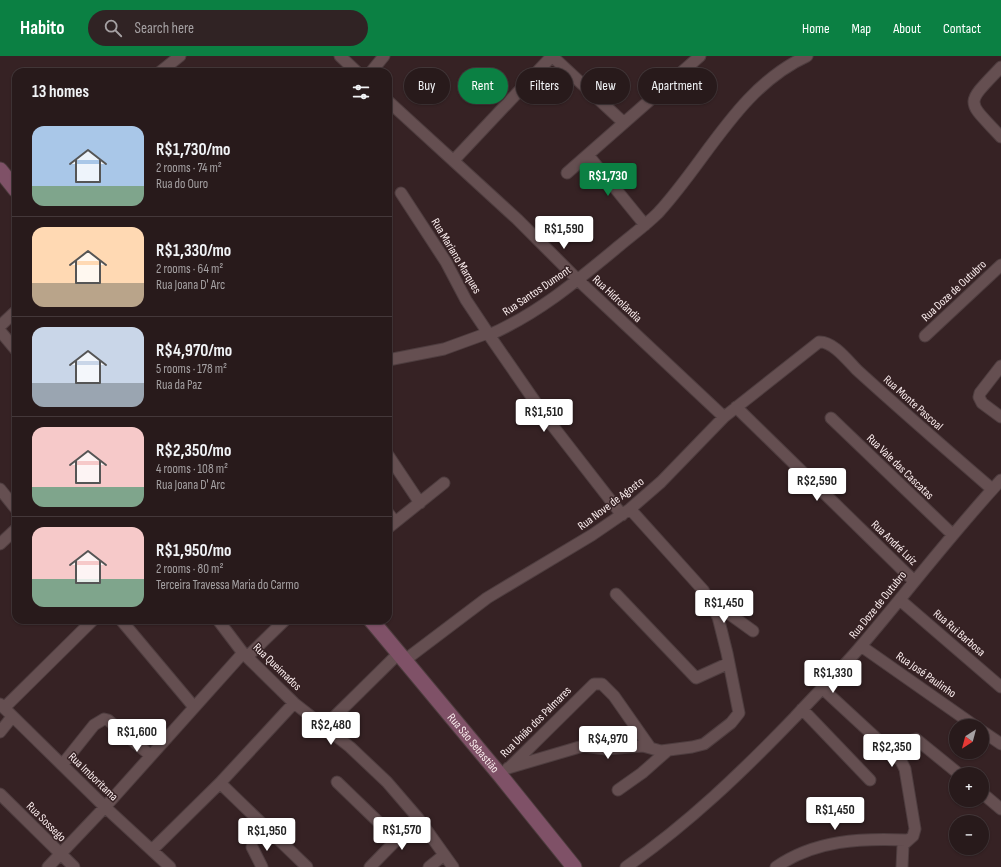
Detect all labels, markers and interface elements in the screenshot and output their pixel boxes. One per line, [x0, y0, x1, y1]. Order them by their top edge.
search box [88, 10, 368, 46]
text: Habito [20, 17, 64, 40]
icon: search [102, 17, 124, 39]
text: Search here [134, 19, 194, 38]
text: Home [802, 20, 830, 37]
text: Map [852, 20, 871, 37]
text: About [893, 20, 921, 37]
text: Contact [943, 20, 981, 37]
chip: Buy [404, 68, 450, 104]
chip: Rent [458, 68, 508, 104]
chip: Filters [516, 68, 573, 104]
chip: New [581, 68, 630, 104]
chip: Apartment [638, 68, 717, 104]
icon: filters [350, 81, 372, 103]
text: 13 homes [32, 82, 89, 102]
text: R$1,730/mo [156, 140, 230, 160]
icon: home [64, 142, 112, 190]
text: 2 rooms · 74 m² [156, 160, 222, 176]
pin: R$1,730 [571, 163, 645, 197]
text: R$1,730 [589, 168, 627, 184]
text: Rua do Ouro [156, 176, 208, 192]
street label: Rua Mariano Marques [428, 216, 484, 296]
pin: R$1,590 [527, 216, 601, 250]
text: R$1,590 [544, 221, 584, 237]
text: R$1,330/mo [156, 241, 231, 261]
icon: home [64, 243, 112, 291]
street label: Rua Doze de Outubro [918, 257, 990, 325]
text: 2 rooms · 64 m² [156, 261, 223, 277]
street label: Rua Santos Dumont [500, 262, 574, 319]
street label: Rua Hidrolândia [589, 272, 645, 326]
text: Rua Joana D' Arc [156, 277, 225, 293]
text: R$4,970/mo [156, 341, 232, 361]
icon: home [64, 343, 112, 391]
text: 5 rooms · 178 m² [156, 361, 227, 377]
street label: Rua Monte Pascoal [880, 372, 946, 434]
text: Rua da Paz [156, 377, 202, 393]
pin: R$1,510 [507, 399, 581, 433]
text: R$1,510 [525, 404, 563, 420]
street label: Rua Vale das Cascatas [863, 431, 937, 503]
text: R$2,350/mo [156, 441, 231, 461]
icon: home [64, 443, 112, 491]
text: 4 rooms · 108 m² [156, 461, 228, 477]
pin: R$2,590 [780, 468, 854, 502]
text: R$2,590 [797, 473, 837, 489]
street label: Rua Nove de Agosto [575, 474, 647, 534]
text: Rua Joana D' Arc [156, 477, 225, 493]
street label: Rua André Luiz [868, 517, 921, 569]
text: R$1,950/mo [156, 541, 231, 561]
icon: home [64, 543, 112, 591]
text: 2 rooms · 80 m² [156, 561, 223, 577]
street label: Rua Doze de Outubro [846, 568, 910, 642]
text: Terceira Travessa Maria do Carmo [156, 577, 299, 593]
pin: R$1,450 [687, 590, 761, 624]
text: R$1,450 [704, 595, 744, 611]
street label: Rua Rui Barbosa [930, 606, 988, 660]
street label: Rua Queimados [250, 640, 304, 694]
street label: Rua José Paulinho [893, 649, 959, 701]
pin: R$1,330 [796, 660, 870, 694]
text: R$1,330 [813, 665, 853, 681]
street label: Rua União dos Palmares [497, 683, 575, 761]
street label: Rua São Sebastião [444, 710, 503, 776]
pin: R$2,480 [294, 712, 368, 746]
text: R$2,480 [311, 717, 351, 733]
pin: R$1,600 [100, 719, 174, 753]
north arrow [949, 719, 989, 759]
map controls [949, 719, 989, 855]
text: R$1,600 [117, 724, 157, 740]
pin: R$4,970 [571, 726, 645, 760]
text: R$4,970 [588, 731, 628, 747]
pin: R$2,350 [855, 734, 929, 768]
text: R$2,350 [872, 739, 912, 755]
street label: Rua Imboritama [65, 750, 121, 805]
button: + [949, 767, 989, 807]
pin: R$1,450 [798, 797, 872, 831]
street label: Rua Sossego [23, 799, 69, 845]
text: R$1,450 [815, 802, 855, 818]
button: − [949, 815, 989, 855]
pin: R$1,570 [365, 817, 439, 851]
pin: R$1,950 [230, 818, 304, 852]
text: R$1,570 [383, 822, 422, 838]
text: R$1,950 [247, 823, 287, 839]

